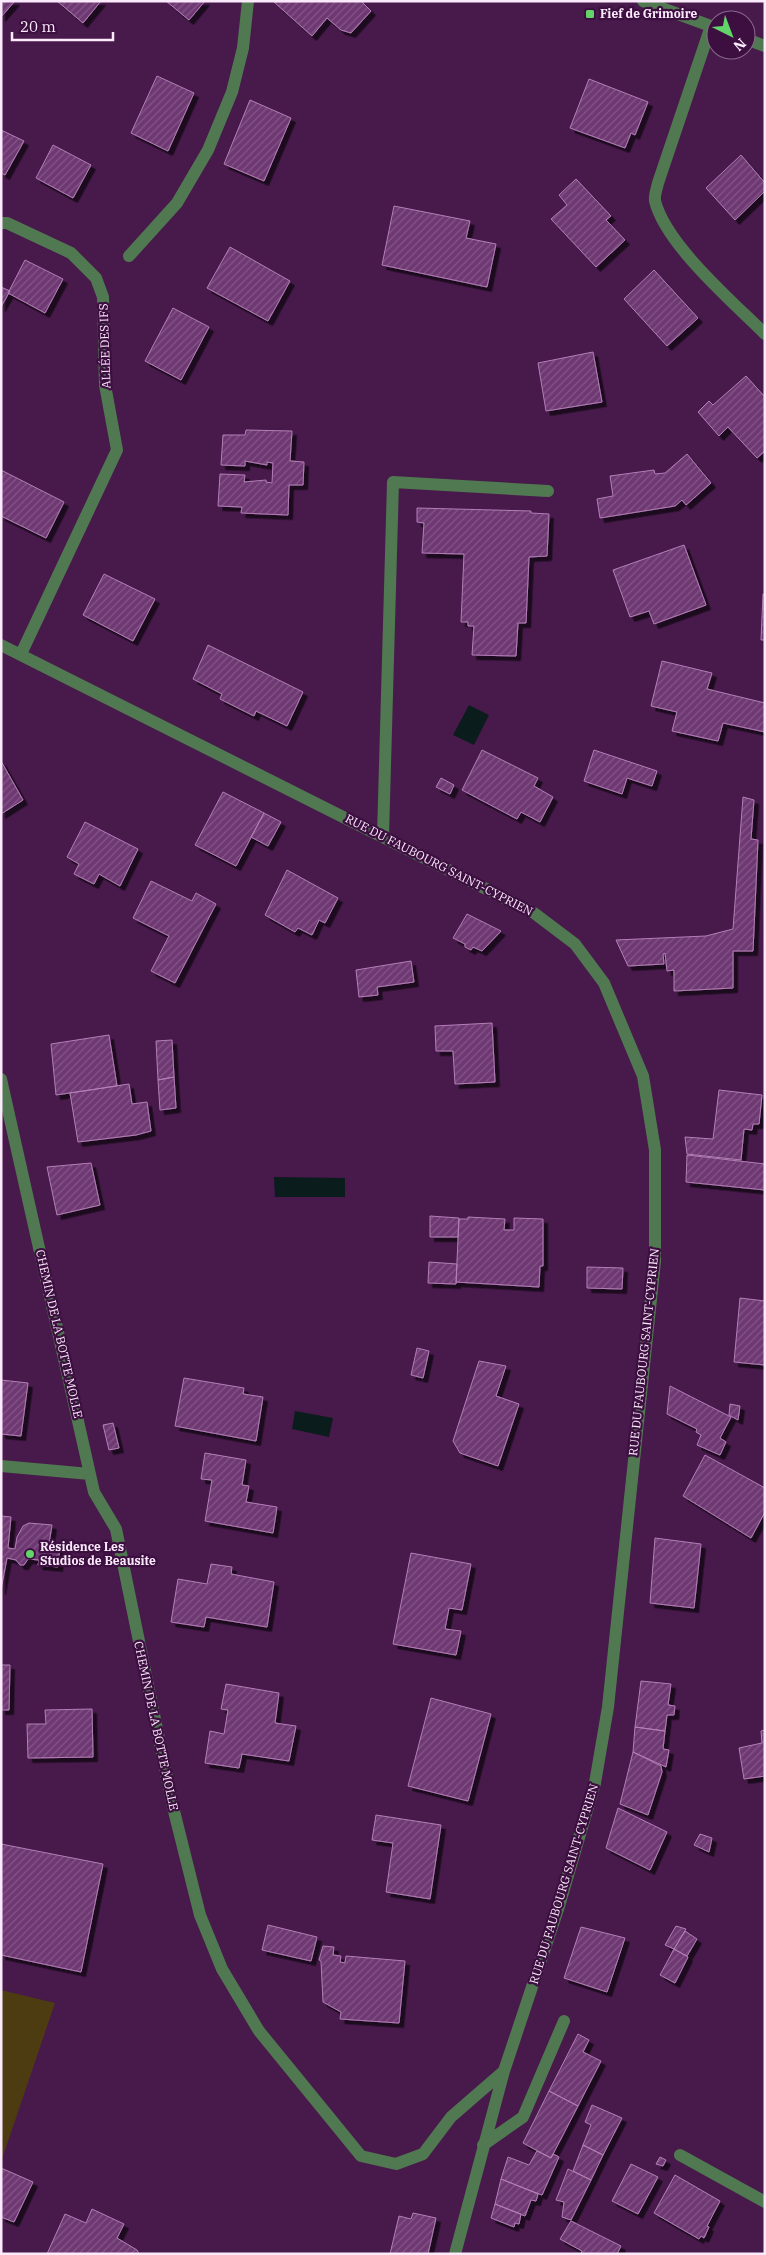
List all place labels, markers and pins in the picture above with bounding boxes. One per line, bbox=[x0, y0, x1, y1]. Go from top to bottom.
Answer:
place label: Fief de Grimoire bbox=[600, 6, 698, 21]
marker: Fief de Grimoire bbox=[584, 8, 596, 20]
place label: Résidence Les Studios de Beausite bbox=[40, 1539, 156, 1568]
marker: Résidence Les Studios de Beausite bbox=[24, 1548, 36, 1560]

